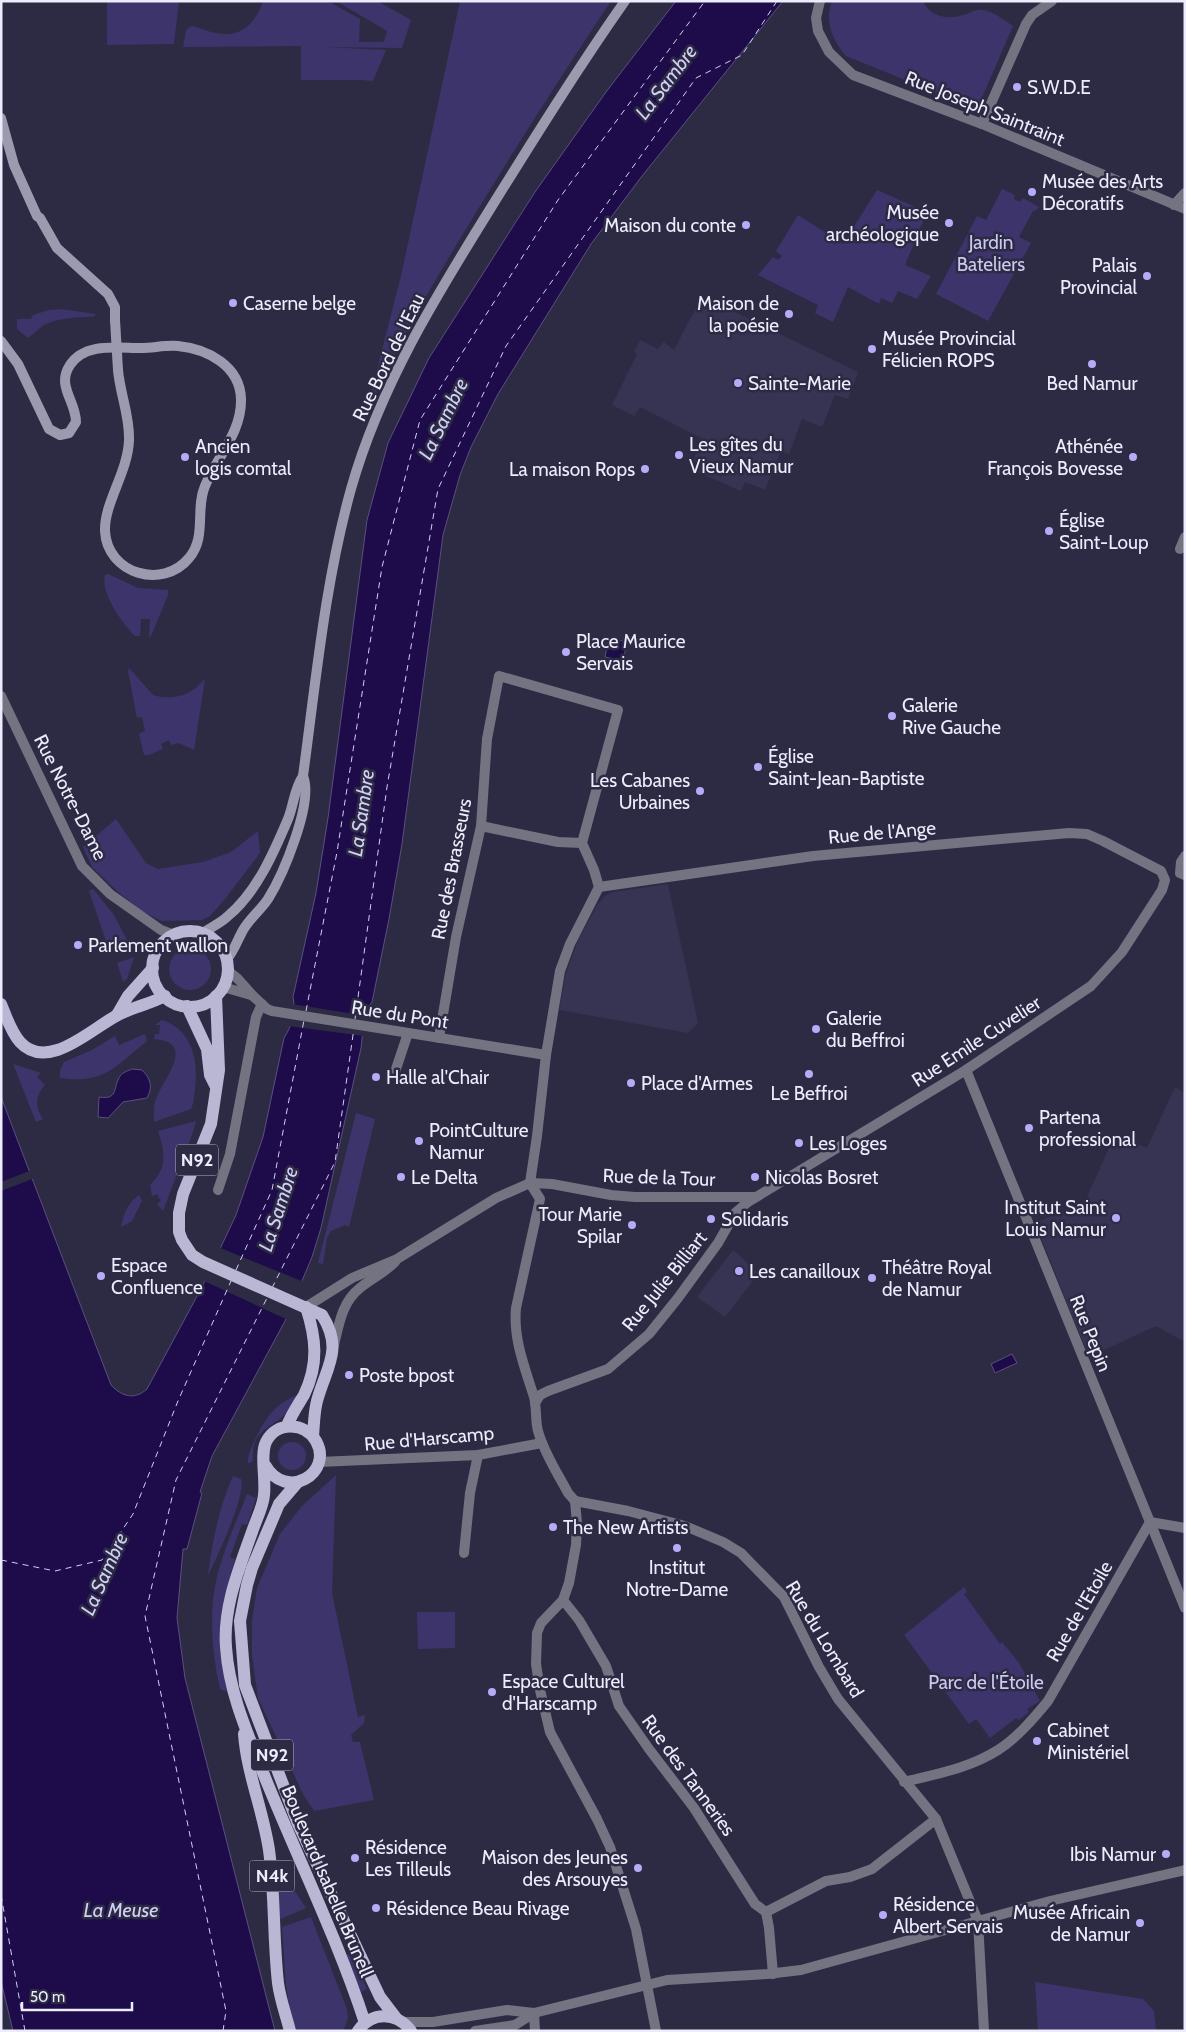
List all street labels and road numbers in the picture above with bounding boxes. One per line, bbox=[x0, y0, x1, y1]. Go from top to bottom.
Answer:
street label: Rue Joseph Saintraint bbox=[902, 66, 1068, 151]
street label: Rue Bord de l'Eau bbox=[348, 290, 429, 425]
street label: Rue Notre-Dame bbox=[29, 731, 112, 864]
street label: Rue des Brasseurs bbox=[427, 797, 476, 942]
street label: Rue de l'Ange bbox=[827, 816, 937, 849]
street label: Rue Emile Cuvelier bbox=[907, 991, 1045, 1092]
street label: Rue du Pont bbox=[350, 995, 451, 1034]
road number: N92 bbox=[176, 1144, 218, 1176]
street label: Rue de la Tour bbox=[602, 1164, 716, 1191]
street label: Rue Julie Billiart bbox=[617, 1226, 712, 1336]
street label: Rue Pepin bbox=[1065, 1291, 1116, 1375]
street label: Rue d'Harscamp bbox=[363, 1421, 495, 1456]
street label: Rue de l'Etoile bbox=[1041, 1557, 1118, 1666]
street label: Rue du Lombard bbox=[781, 1577, 869, 1702]
street label: Rue des Tanneries bbox=[637, 1710, 740, 1841]
road number: N92 bbox=[251, 1740, 293, 1770]
street label: Boulevard Isabelle Brunell bbox=[277, 1782, 379, 1981]
road number: N4k bbox=[250, 1860, 294, 1892]

